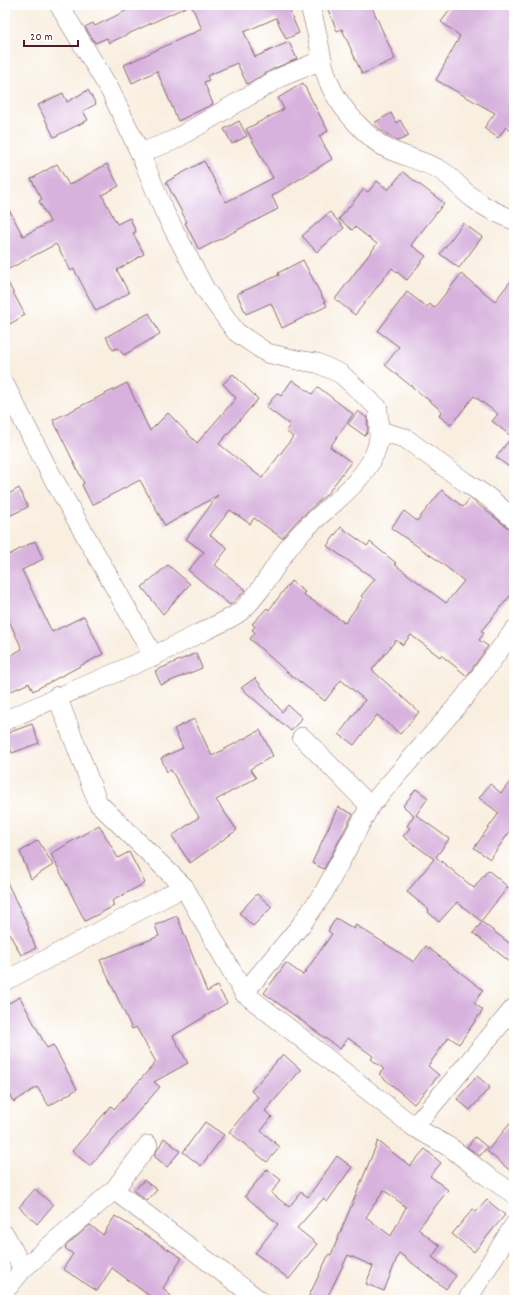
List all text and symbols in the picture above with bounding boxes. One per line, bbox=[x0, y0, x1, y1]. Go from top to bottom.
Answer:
scale bar bbox=[24, 22, 78, 48]
text: 20 m bbox=[30, 29, 53, 46]

